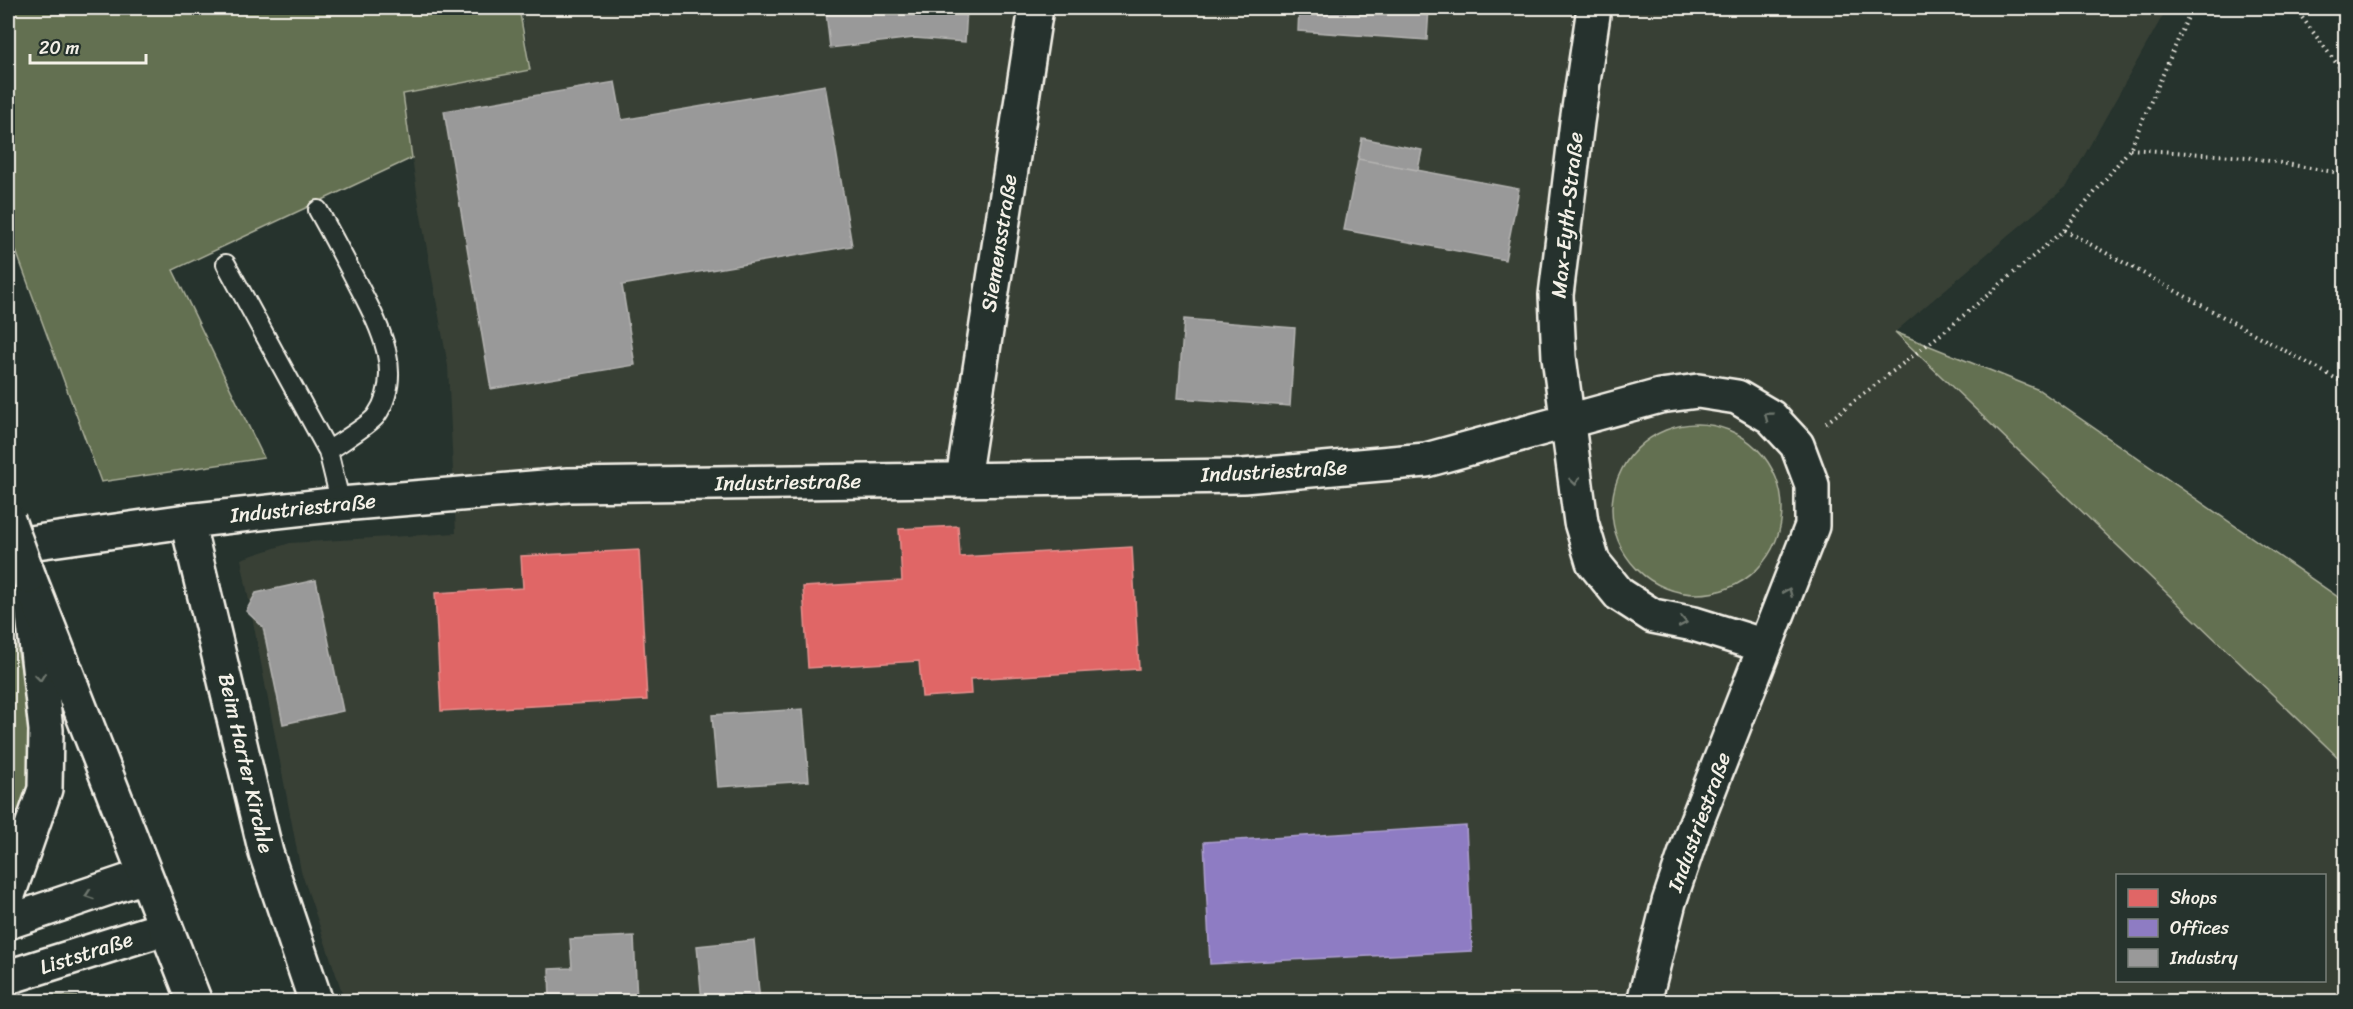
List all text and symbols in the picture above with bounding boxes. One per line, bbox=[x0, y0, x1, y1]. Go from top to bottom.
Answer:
scale bar bbox=[30, 27, 146, 65]
text: 20 m bbox=[39, 32, 79, 64]
street label: Max-Eyth-Straße bbox=[1539, 130, 1595, 300]
street label: Siemensstraße bbox=[969, 171, 1029, 315]
one-way arrow bbox=[1763, 413, 1774, 424]
street label: Industriestraße bbox=[1199, 448, 1348, 494]
street label: Industriestraße bbox=[713, 462, 862, 502]
one-way arrow bbox=[1568, 477, 1580, 486]
street label: Industriestraße bbox=[227, 481, 378, 535]
one-way arrow bbox=[1781, 587, 1793, 598]
one-way arrow bbox=[1678, 615, 1688, 628]
street label: Beim Harter Kirchle bbox=[207, 669, 285, 857]
one-way arrow bbox=[33, 672, 46, 682]
street label: Industriestraße bbox=[1656, 746, 1742, 898]
legend bbox=[2116, 874, 2326, 982]
text: Shops bbox=[2170, 882, 2217, 914]
one-way arrow bbox=[84, 887, 95, 900]
text: Offices bbox=[2170, 912, 2230, 944]
street label: Liststraße bbox=[35, 920, 137, 986]
text: Industry bbox=[2169, 942, 2239, 974]

